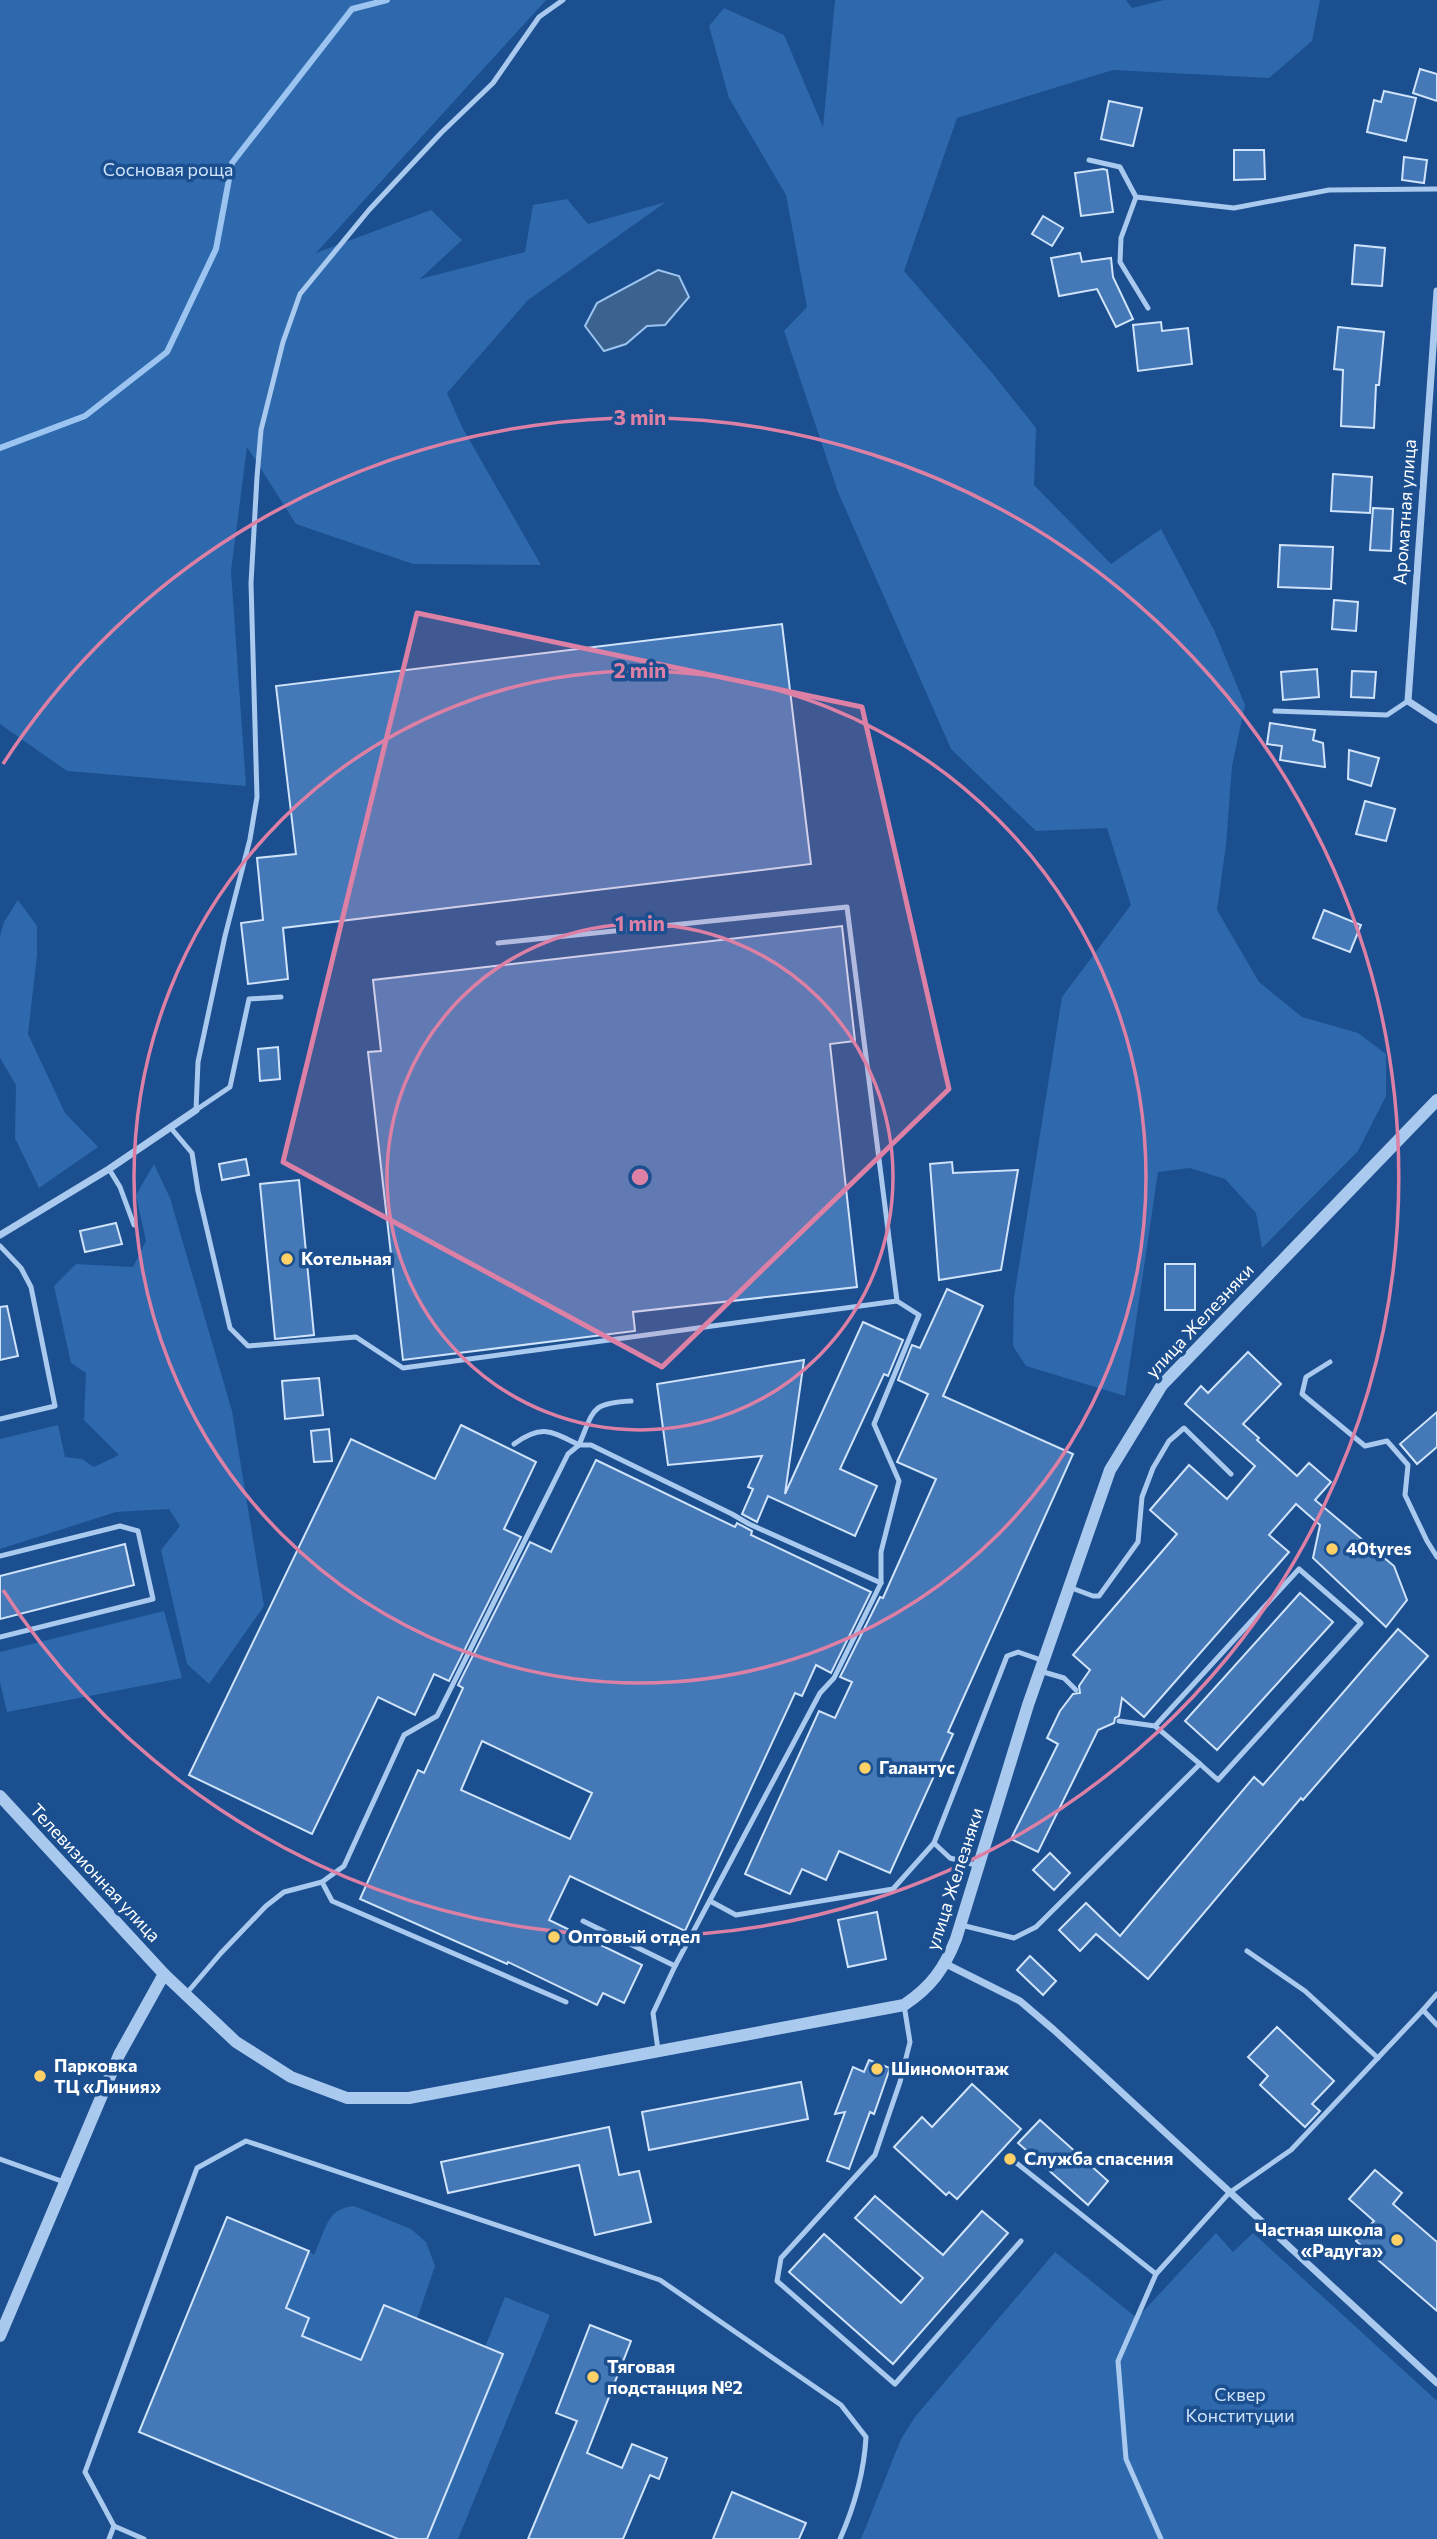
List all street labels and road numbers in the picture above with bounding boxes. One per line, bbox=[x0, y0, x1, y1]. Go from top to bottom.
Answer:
street label: Ароматная улица bbox=[1388, 438, 1420, 586]
street label: улица Железняки bbox=[1141, 1259, 1258, 1382]
street label: Телевизионная улица bbox=[26, 1799, 166, 1946]
street label: улица Железняки bbox=[921, 1805, 987, 1953]

